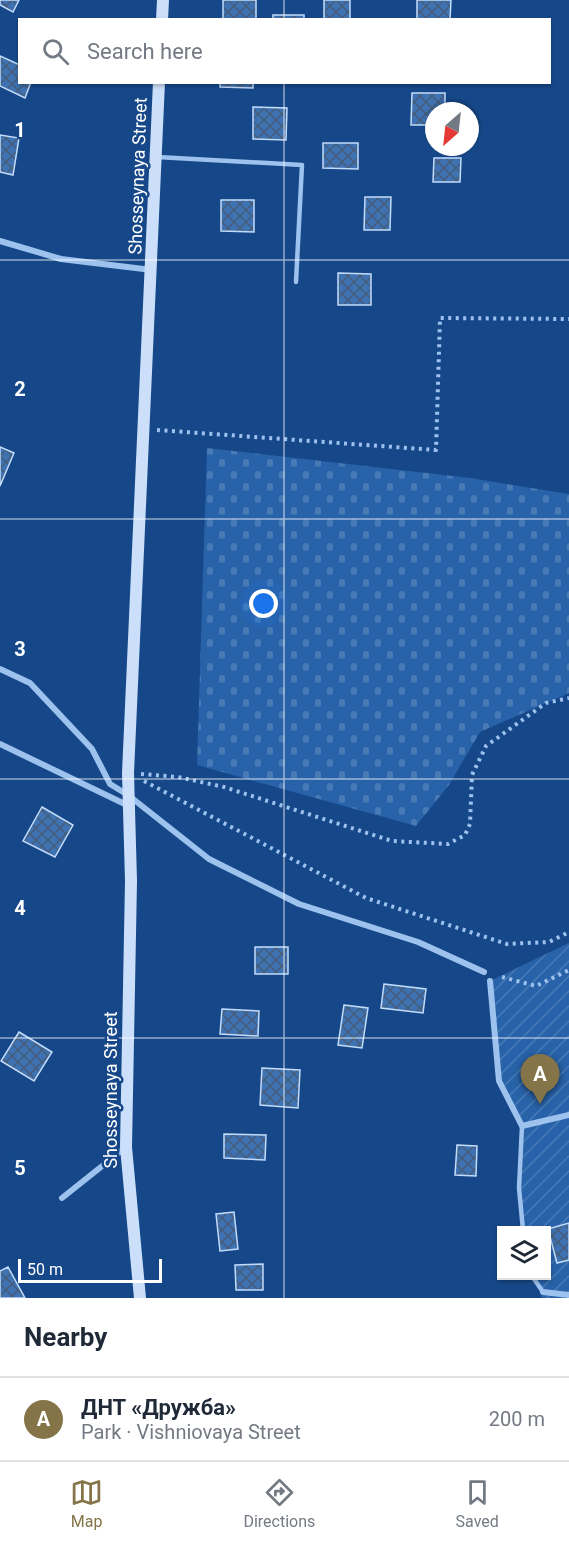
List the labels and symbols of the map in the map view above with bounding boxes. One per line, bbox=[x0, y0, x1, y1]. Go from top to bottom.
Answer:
street label: Shosseynaya Street bbox=[124, 97, 151, 255]
north arrow bbox=[425, 102, 479, 156]
text: 1 bbox=[14, 118, 26, 142]
text: 2 bbox=[14, 377, 26, 401]
your location bbox=[249, 589, 278, 618]
text: 3 bbox=[14, 637, 26, 661]
text: 4 bbox=[14, 896, 26, 920]
street label: Shosseynaya Street bbox=[100, 1011, 121, 1169]
pin: A bbox=[520, 1054, 560, 1104]
text: 5 bbox=[14, 1156, 26, 1180]
scale bar bbox=[18, 1256, 162, 1284]

